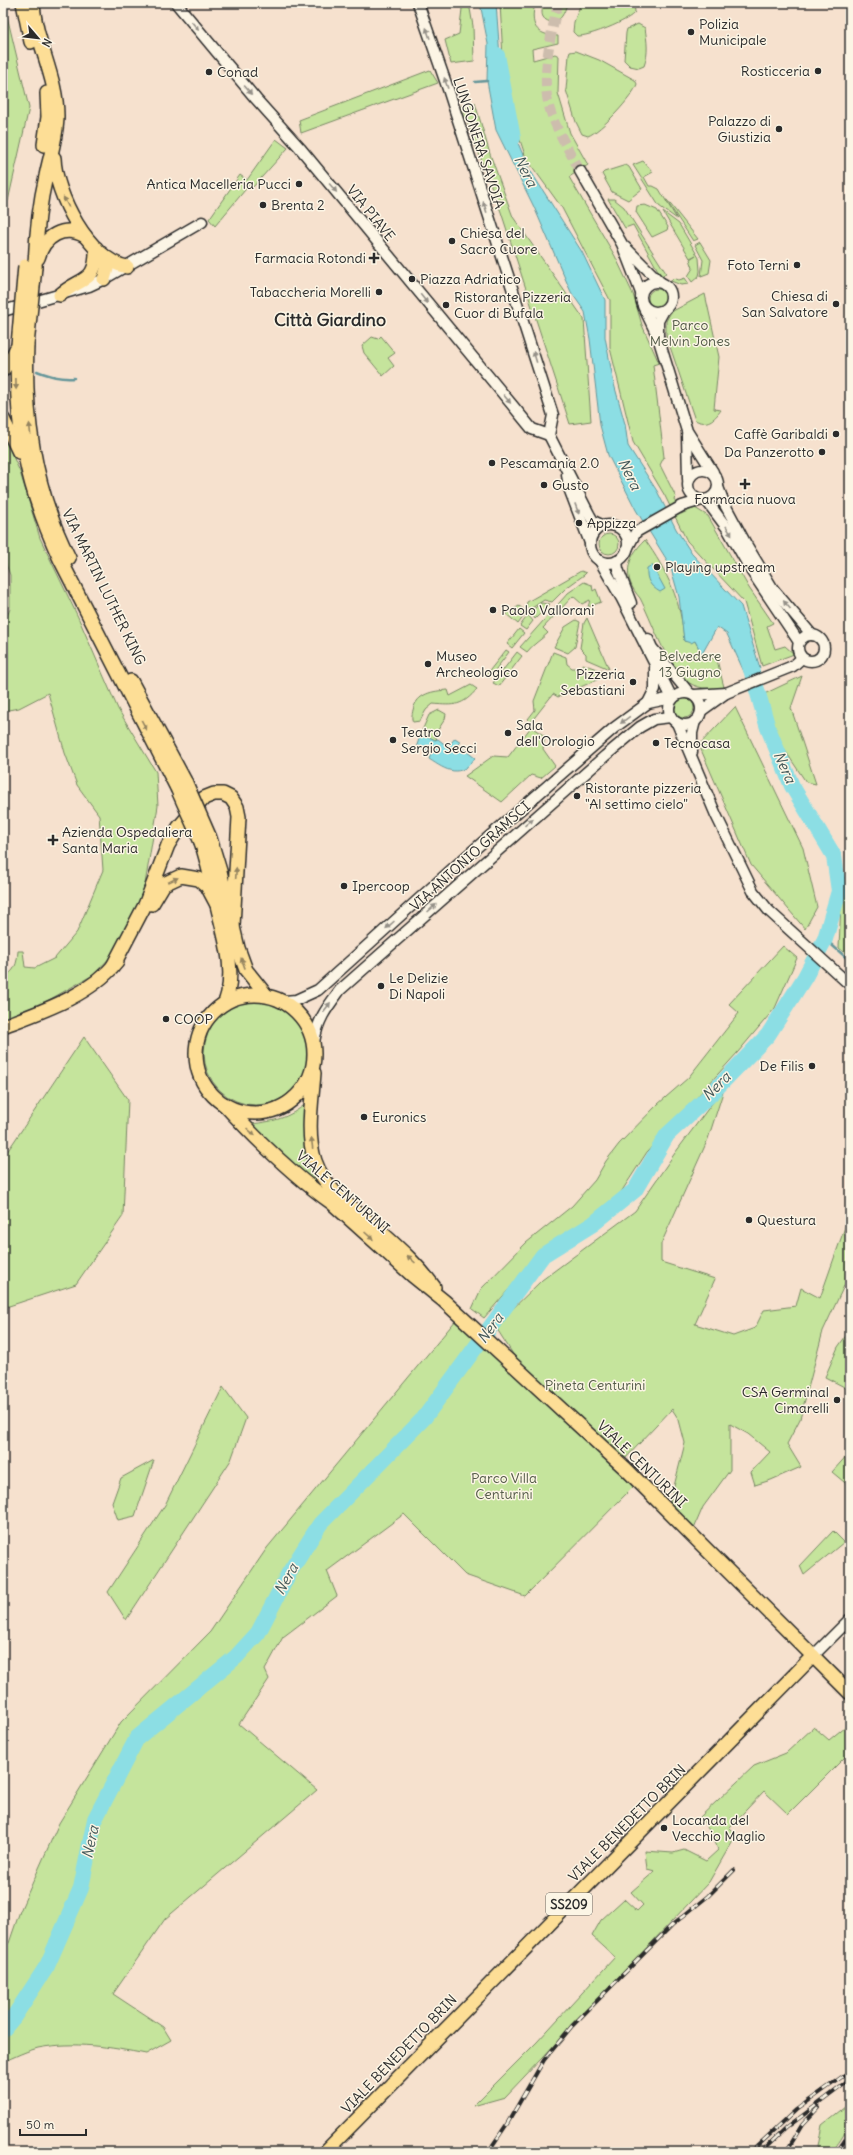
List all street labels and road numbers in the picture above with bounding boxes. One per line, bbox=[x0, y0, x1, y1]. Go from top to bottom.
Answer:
street label: LUNGONERA SAVOIA bbox=[449, 75, 509, 211]
street label: VIA PIAVE bbox=[343, 181, 399, 245]
street label: VIA MARTIN LUTHER KING bbox=[58, 506, 150, 668]
street label: VIA ANTONIO GRAMSCI bbox=[406, 797, 534, 915]
street label: VIALE CENTURINI bbox=[293, 1147, 393, 1237]
street label: VIALE CENTURINI bbox=[593, 1417, 691, 1511]
street label: VIALE BENEDETTO BRIN bbox=[565, 1761, 689, 1885]
road number: SS209 bbox=[546, 1893, 592, 1915]
street label: VIALE BENEDETTO BRIN bbox=[337, 1991, 461, 2117]

